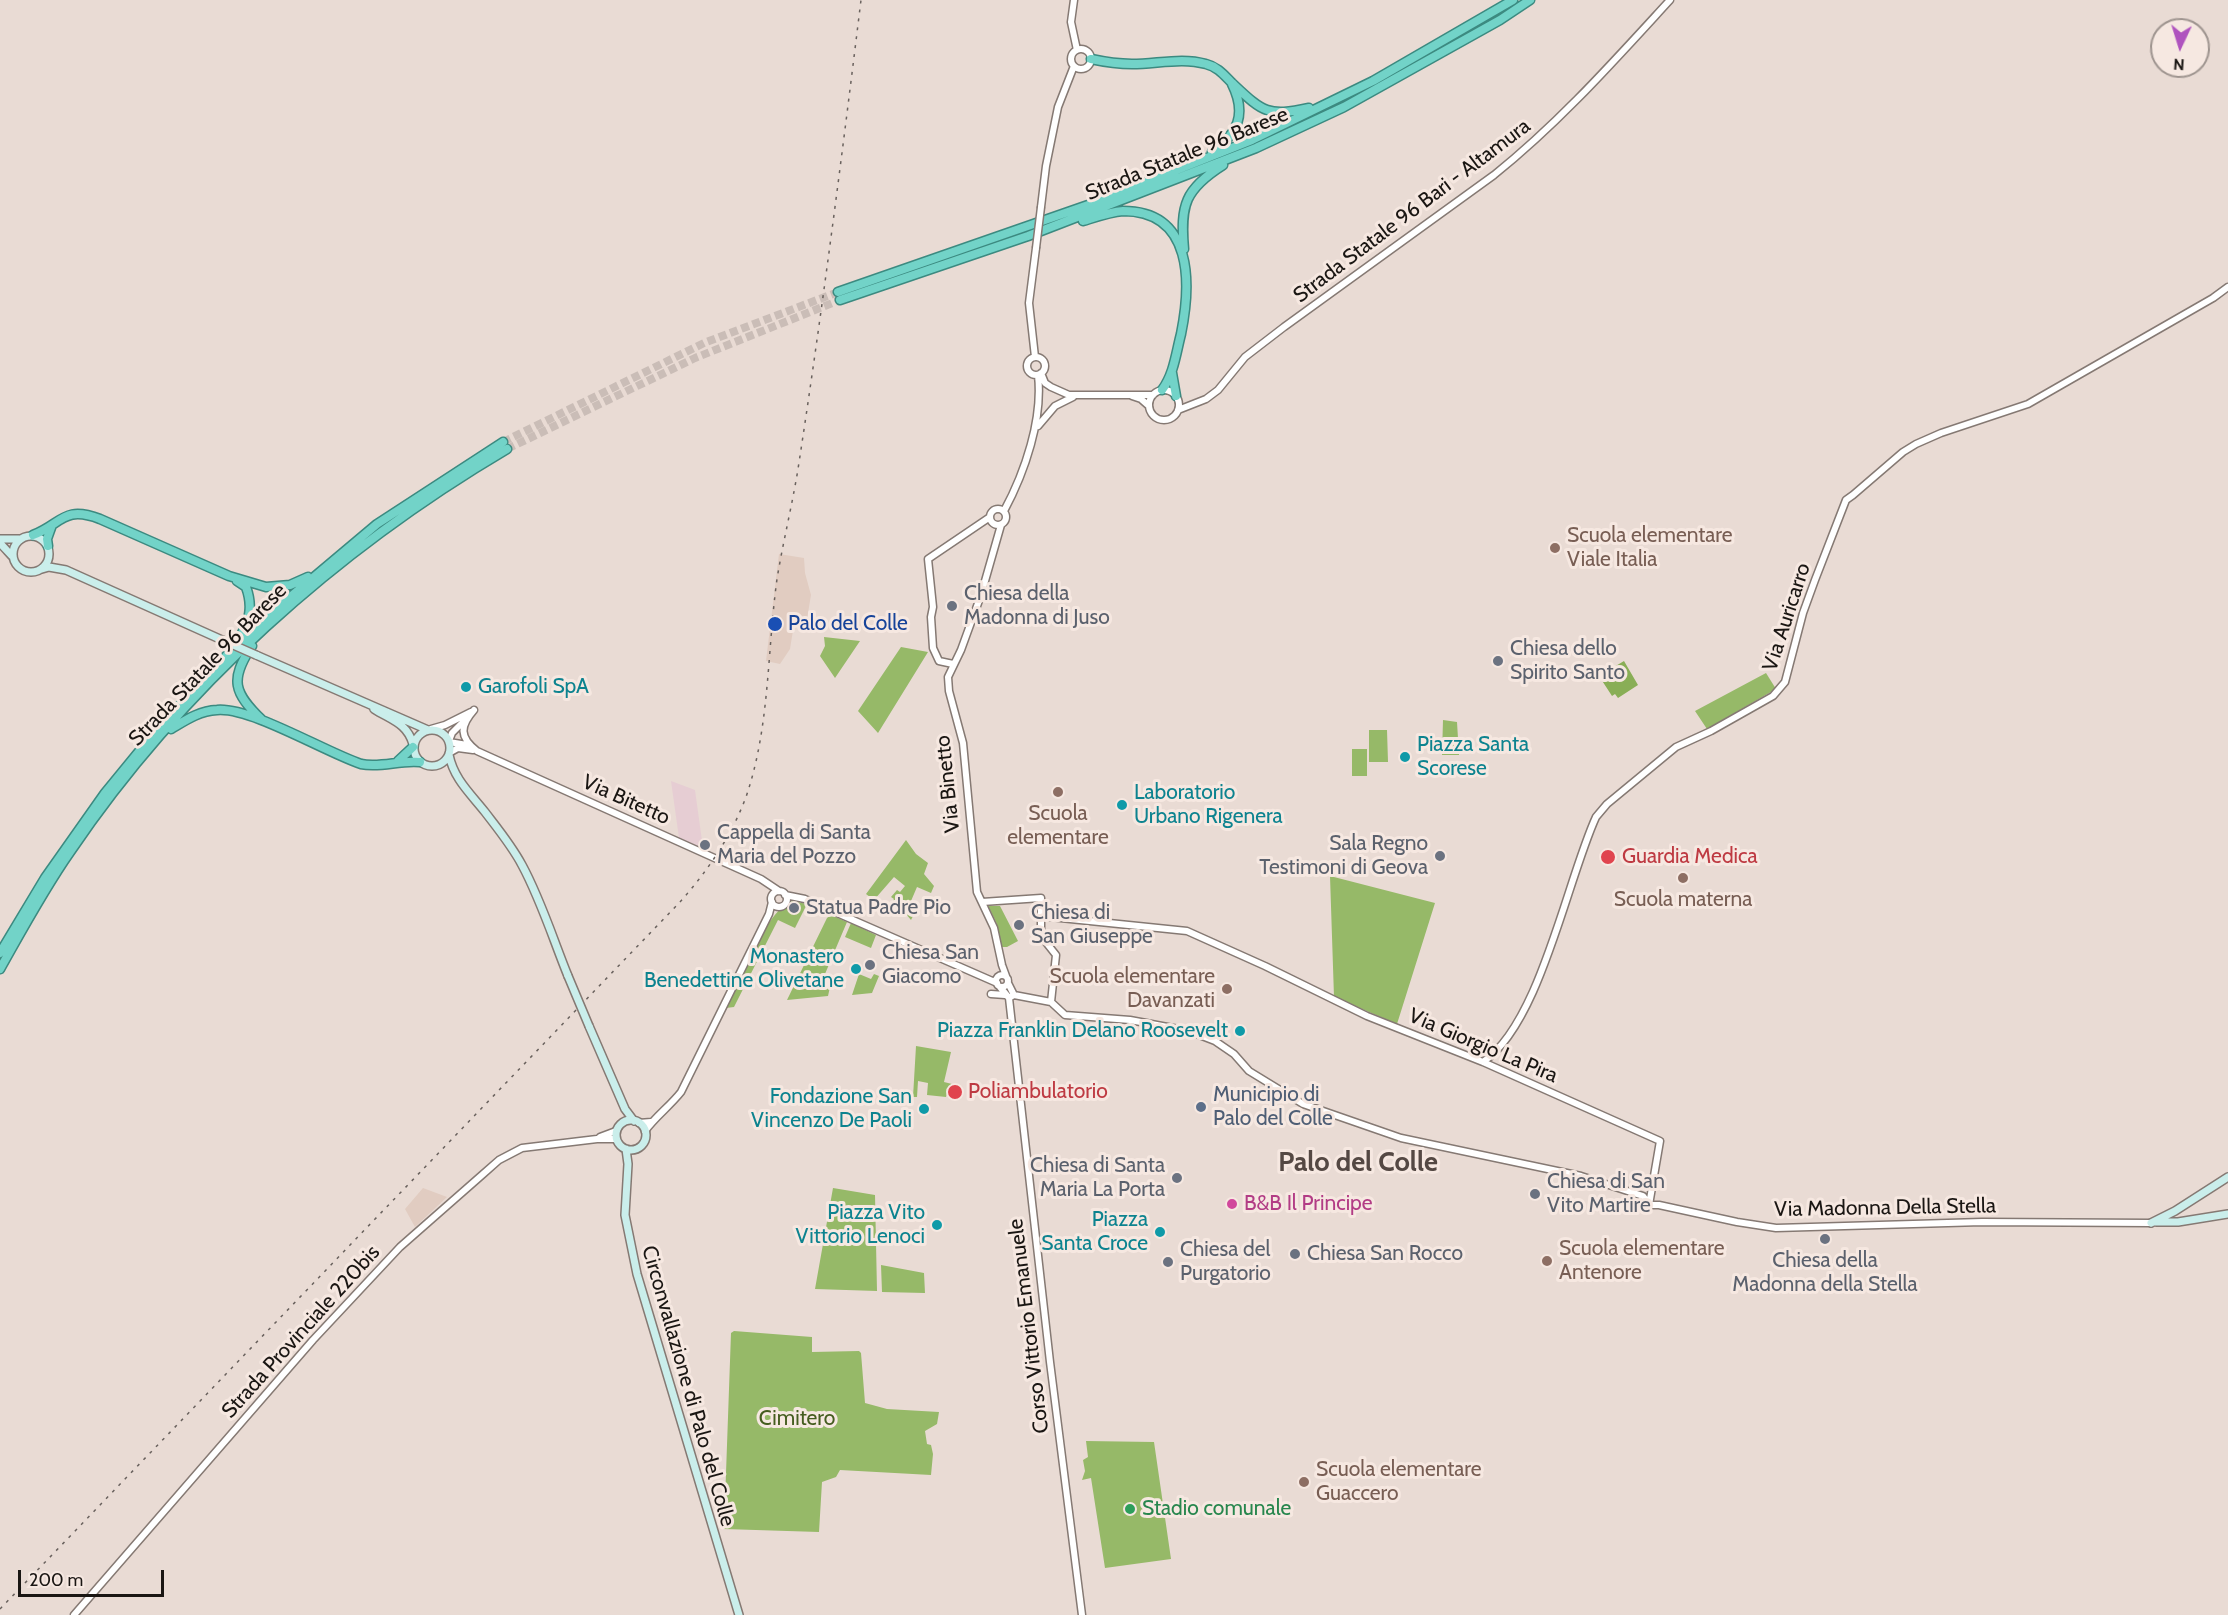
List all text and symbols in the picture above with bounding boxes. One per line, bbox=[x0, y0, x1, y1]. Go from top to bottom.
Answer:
north arrow bbox=[2150, 18, 2210, 78]
text: N bbox=[2173, 55, 2185, 74]
street label: Strada Statale 96 Barese bbox=[1082, 102, 1292, 206]
street label: Strada Statale 96 Bari - Altamura bbox=[1289, 114, 1535, 308]
place label: Scuola elementare Viale Italia bbox=[1567, 523, 1732, 573]
marker: Scuola elementare Viale Italia bbox=[1548, 541, 1562, 555]
street label: Via Auricarro bbox=[1758, 560, 1816, 674]
street label: Strada Statale 96 Barese bbox=[124, 578, 292, 752]
place label: Chiesa della Madonna di Juso bbox=[964, 581, 1110, 631]
marker: Chiesa della Madonna di Juso bbox=[945, 599, 959, 613]
place label: Palo del Colle bbox=[788, 611, 908, 637]
marker: Palo del Colle bbox=[766, 615, 784, 633]
place label: Chiesa dello Spirito Santo bbox=[1510, 636, 1625, 686]
marker: Chiesa dello Spirito Santo bbox=[1491, 654, 1505, 668]
place label: Garofoli SpA bbox=[478, 674, 589, 700]
marker: Garofoli SpA bbox=[459, 680, 473, 694]
place label: Piazza Santa Scorese bbox=[1417, 732, 1529, 782]
street label: Via Binetto bbox=[930, 734, 966, 834]
marker: Piazza Santa Scorese bbox=[1398, 750, 1412, 764]
street label: Via Bitetto bbox=[578, 770, 674, 830]
place label: Laboratorio Urbano Rigenera bbox=[1134, 780, 1282, 830]
marker: Scuola elementare bbox=[1051, 785, 1065, 799]
marker: Laboratorio Urbano Rigenera bbox=[1115, 798, 1129, 812]
place label: Scuola elementare bbox=[1007, 801, 1109, 851]
place label: Cappella di Santa Maria del Pozzo bbox=[717, 820, 871, 870]
place label: Sala Regno Testimoni di Geova bbox=[1259, 831, 1428, 881]
marker: Cappella di Santa Maria del Pozzo bbox=[698, 838, 712, 852]
place label: Guardia Medica bbox=[1622, 844, 1758, 870]
marker: Guardia Medica bbox=[1599, 848, 1617, 866]
marker: Sala Regno Testimoni di Geova bbox=[1433, 849, 1447, 863]
marker: Scuola materna bbox=[1676, 871, 1690, 885]
place label: Scuola materna bbox=[1614, 887, 1752, 913]
place label: Statua Padre Pio bbox=[806, 895, 951, 921]
place label: Chiesa di San Giuseppe bbox=[1031, 900, 1153, 950]
marker: Statua Padre Pio bbox=[787, 901, 801, 915]
marker: Chiesa di San Giuseppe bbox=[1012, 918, 1026, 932]
place label: Chiesa San Giacomo bbox=[882, 940, 979, 990]
place label: Monastero Benedettine Olivetane bbox=[644, 944, 844, 994]
marker: Chiesa San Giacomo bbox=[863, 958, 877, 972]
marker: Monastero Benedettine Olivetane bbox=[849, 962, 863, 976]
place label: Scuola elementare Davanzati bbox=[1050, 964, 1215, 1014]
marker: Scuola elementare Davanzati bbox=[1220, 982, 1234, 996]
street label: Via Giorgio La Pira bbox=[1405, 1003, 1561, 1089]
place label: Piazza Franklin Delano Roosevelt bbox=[937, 1018, 1228, 1044]
marker: Piazza Franklin Delano Roosevelt bbox=[1233, 1024, 1247, 1038]
place label: Poliambulatorio bbox=[968, 1079, 1108, 1105]
place label: Municipio di Palo del Colle bbox=[1213, 1082, 1333, 1132]
marker: Poliambulatorio bbox=[946, 1083, 964, 1101]
place label: Fondazione San Vincenzo De Paoli bbox=[751, 1084, 912, 1134]
marker: Municipio di Palo del Colle bbox=[1194, 1100, 1208, 1114]
marker: Fondazione San Vincenzo De Paoli bbox=[917, 1102, 931, 1116]
district label: Palo del Colle bbox=[1278, 1147, 1438, 1179]
place label: Chiesa di Santa Maria La Porta bbox=[1030, 1153, 1165, 1203]
place label: Chiesa di San Vito Martire bbox=[1547, 1169, 1665, 1219]
marker: Chiesa di Santa Maria La Porta bbox=[1170, 1171, 1184, 1185]
marker: Chiesa di San Vito Martire bbox=[1528, 1187, 1542, 1201]
place label: B&B Il Principe bbox=[1244, 1191, 1373, 1217]
street label: Via Madonna Della Stella bbox=[1774, 1193, 1996, 1223]
marker: B&B Il Principe bbox=[1225, 1197, 1239, 1211]
place label: Piazza Vito Vittorio Lenoci bbox=[795, 1200, 925, 1250]
place label: Piazza Santa Croce bbox=[1041, 1207, 1148, 1257]
street label: Corso Vittorio Emanuele bbox=[1003, 1217, 1055, 1435]
marker: Piazza Vito Vittorio Lenoci bbox=[930, 1218, 944, 1232]
marker: Piazza Santa Croce bbox=[1153, 1225, 1167, 1239]
marker: Chiesa della Madonna della Stella bbox=[1818, 1232, 1832, 1246]
place label: Scuola elementare Antenore bbox=[1559, 1236, 1724, 1286]
place label: Chiesa del Purgatorio bbox=[1180, 1237, 1271, 1287]
street label: Strada Provinciale 220bis bbox=[217, 1240, 385, 1424]
place label: Chiesa San Rocco bbox=[1307, 1241, 1463, 1267]
street label: Circonvallazione di Palo del Colle bbox=[636, 1243, 740, 1529]
marker: Chiesa San Rocco bbox=[1288, 1247, 1302, 1261]
place label: Chiesa della Madonna della Stella bbox=[1732, 1248, 1918, 1298]
marker: Scuola elementare Antenore bbox=[1540, 1254, 1554, 1268]
marker: Chiesa del Purgatorio bbox=[1161, 1255, 1175, 1269]
park label: Cimitero bbox=[759, 1406, 835, 1432]
place label: Scuola elementare Guaccero bbox=[1316, 1457, 1481, 1507]
marker: Scuola elementare Guaccero bbox=[1297, 1475, 1311, 1489]
place label: Stadio comunale bbox=[1142, 1496, 1291, 1522]
marker: Stadio comunale bbox=[1123, 1502, 1137, 1516]
scale bar bbox=[21, 1558, 166, 1596]
text: 200 m bbox=[29, 1569, 83, 1591]

